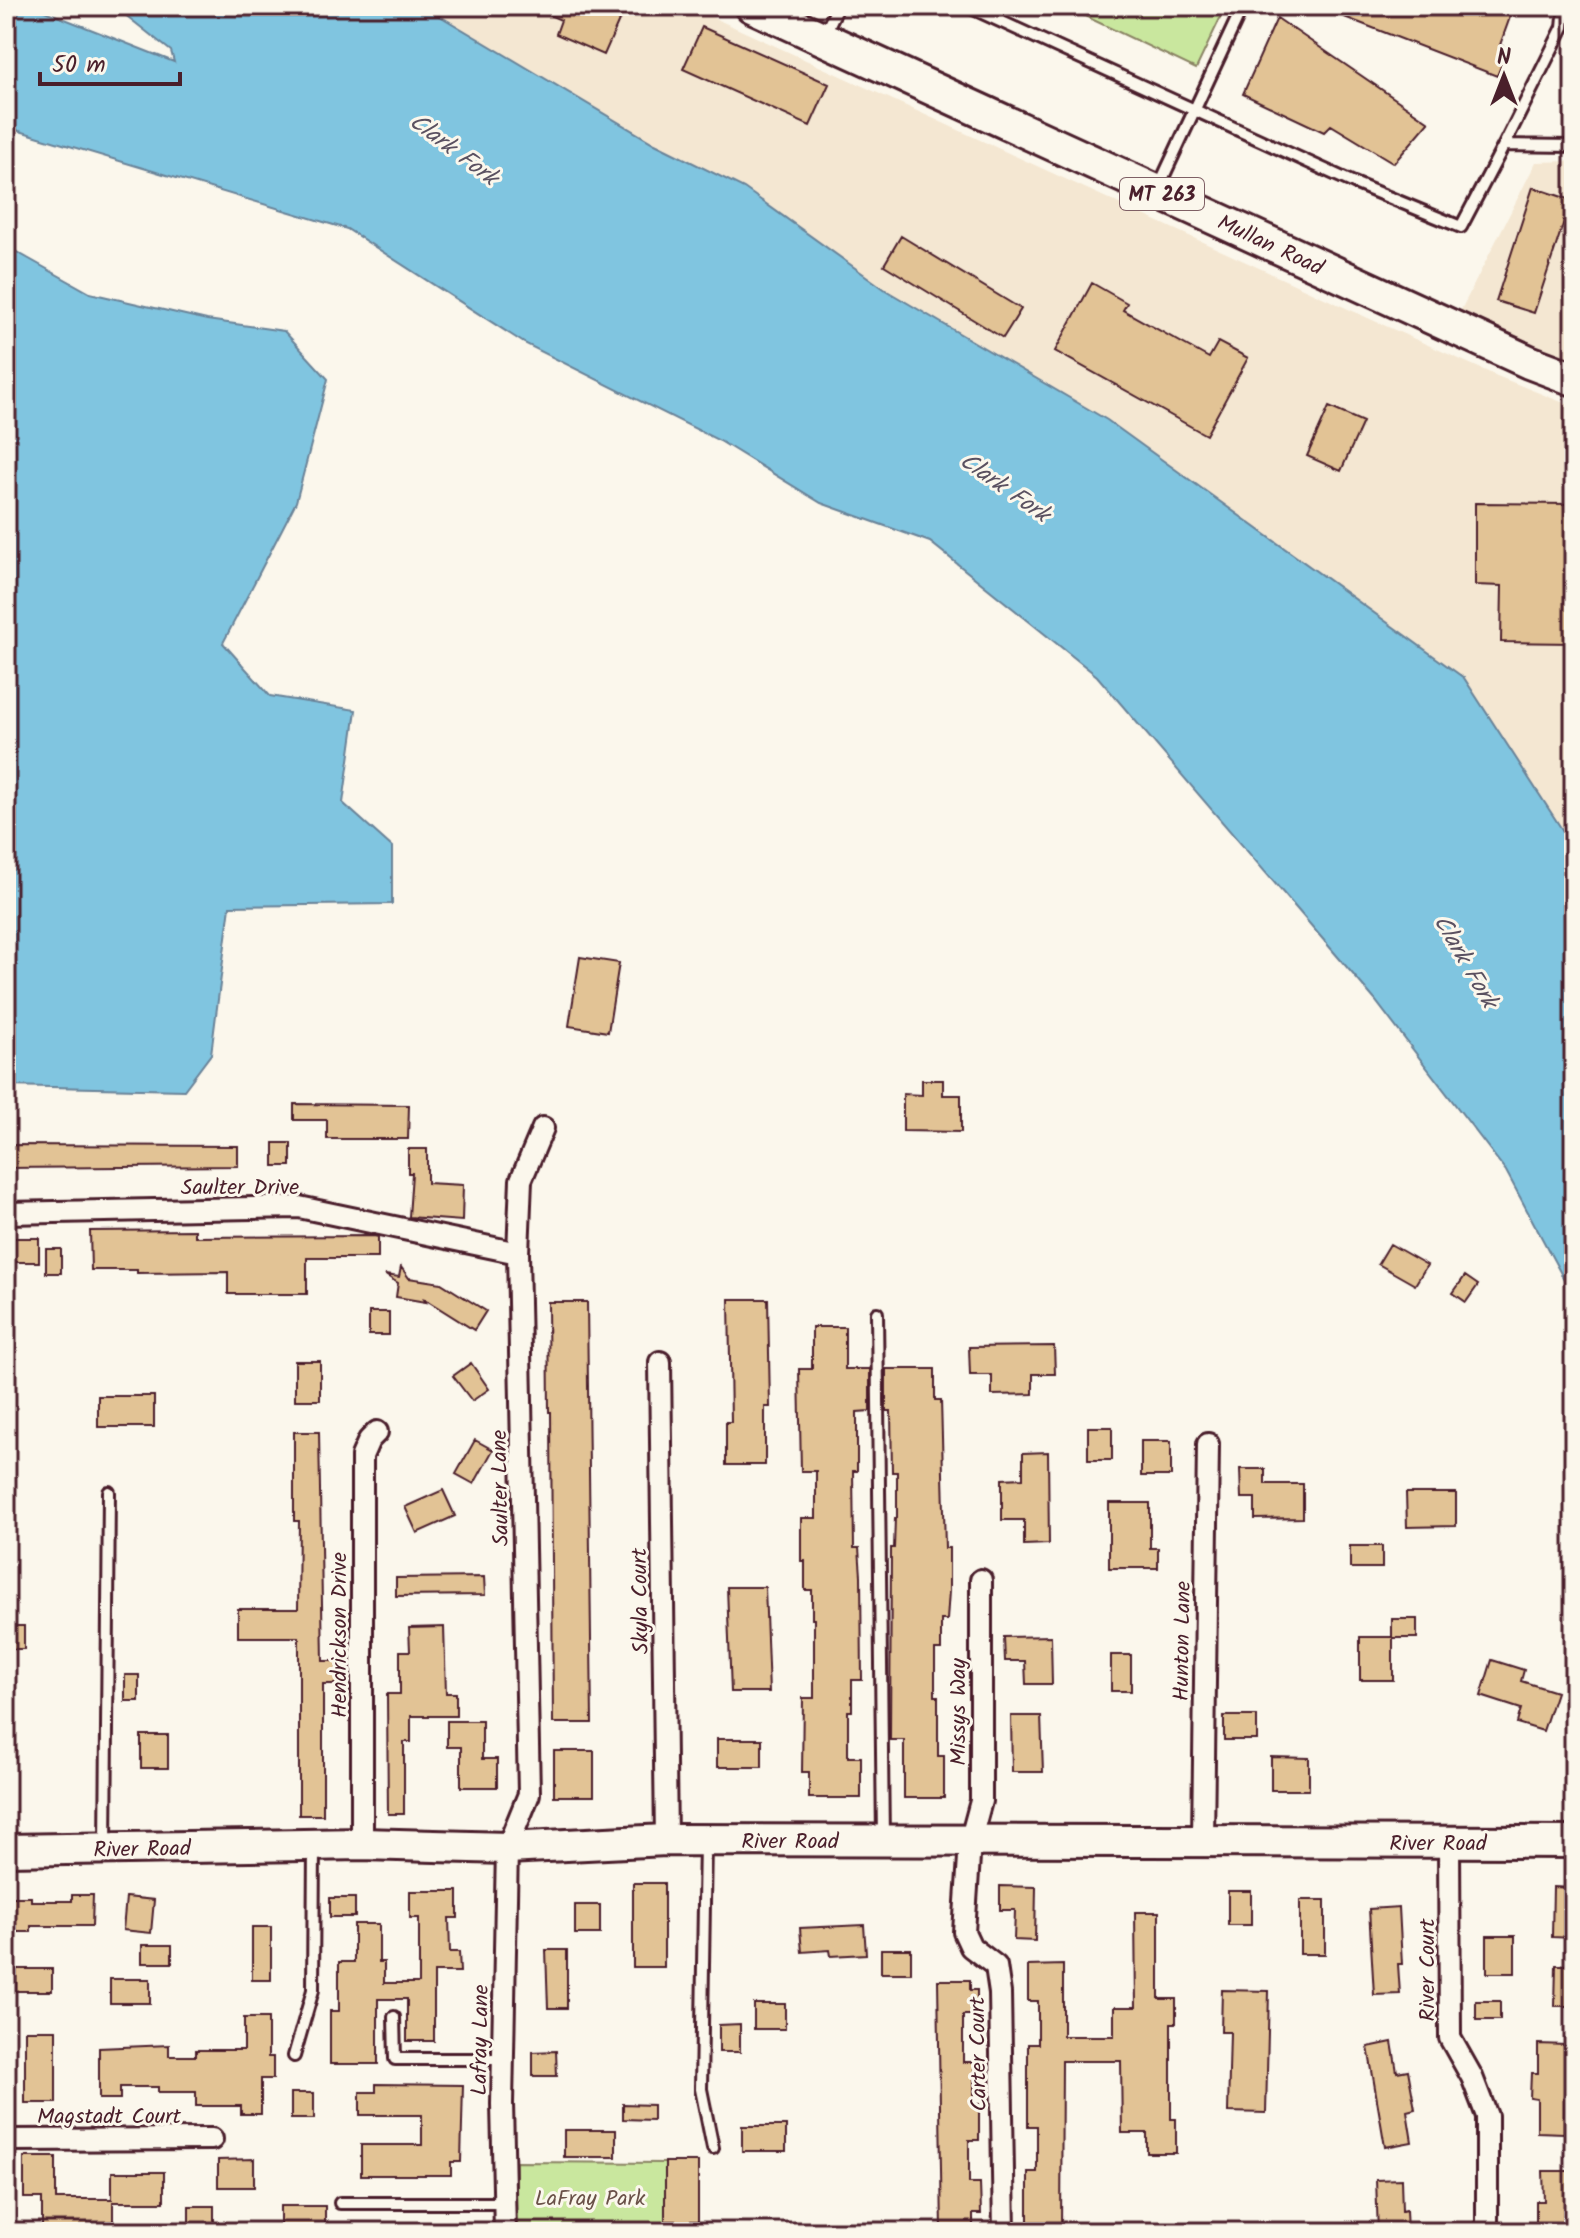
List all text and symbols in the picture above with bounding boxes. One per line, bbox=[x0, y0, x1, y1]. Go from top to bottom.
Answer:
scale bar bbox=[40, 36, 180, 86]
north arrow bbox=[1464, 36, 1544, 116]
text: N bbox=[1497, 41, 1511, 76]
text: 50 m bbox=[52, 46, 106, 85]
water label: Clark Fork bbox=[400, 104, 509, 199]
road number: MT 263 bbox=[1120, 178, 1204, 210]
street label: Mullan Road bbox=[1211, 206, 1330, 287]
water label: Clark Fork bbox=[951, 443, 1061, 536]
water label: Clark Fork bbox=[1422, 907, 1509, 1019]
street label: Saulter Drive bbox=[181, 1171, 299, 1206]
street label: Saulter Lane bbox=[483, 1429, 520, 1546]
street label: Skyla Court bbox=[623, 1547, 660, 1654]
street label: Hendrickson Drive bbox=[323, 1552, 358, 1718]
street label: Hunton Lane bbox=[1165, 1581, 1202, 1701]
street label: Missys Way bbox=[942, 1657, 977, 1766]
street label: River Road bbox=[741, 1825, 840, 1860]
street label: River Road bbox=[1389, 1827, 1488, 1862]
street label: River Road bbox=[93, 1832, 192, 1869]
street label: River Court bbox=[1411, 1918, 1446, 2021]
street label: Lafray Lane bbox=[463, 1984, 500, 2096]
street label: Carter Court bbox=[961, 1996, 998, 2112]
street label: Magstadt Court bbox=[37, 2100, 182, 2135]
park label: LaFray Park bbox=[535, 2182, 646, 2217]

